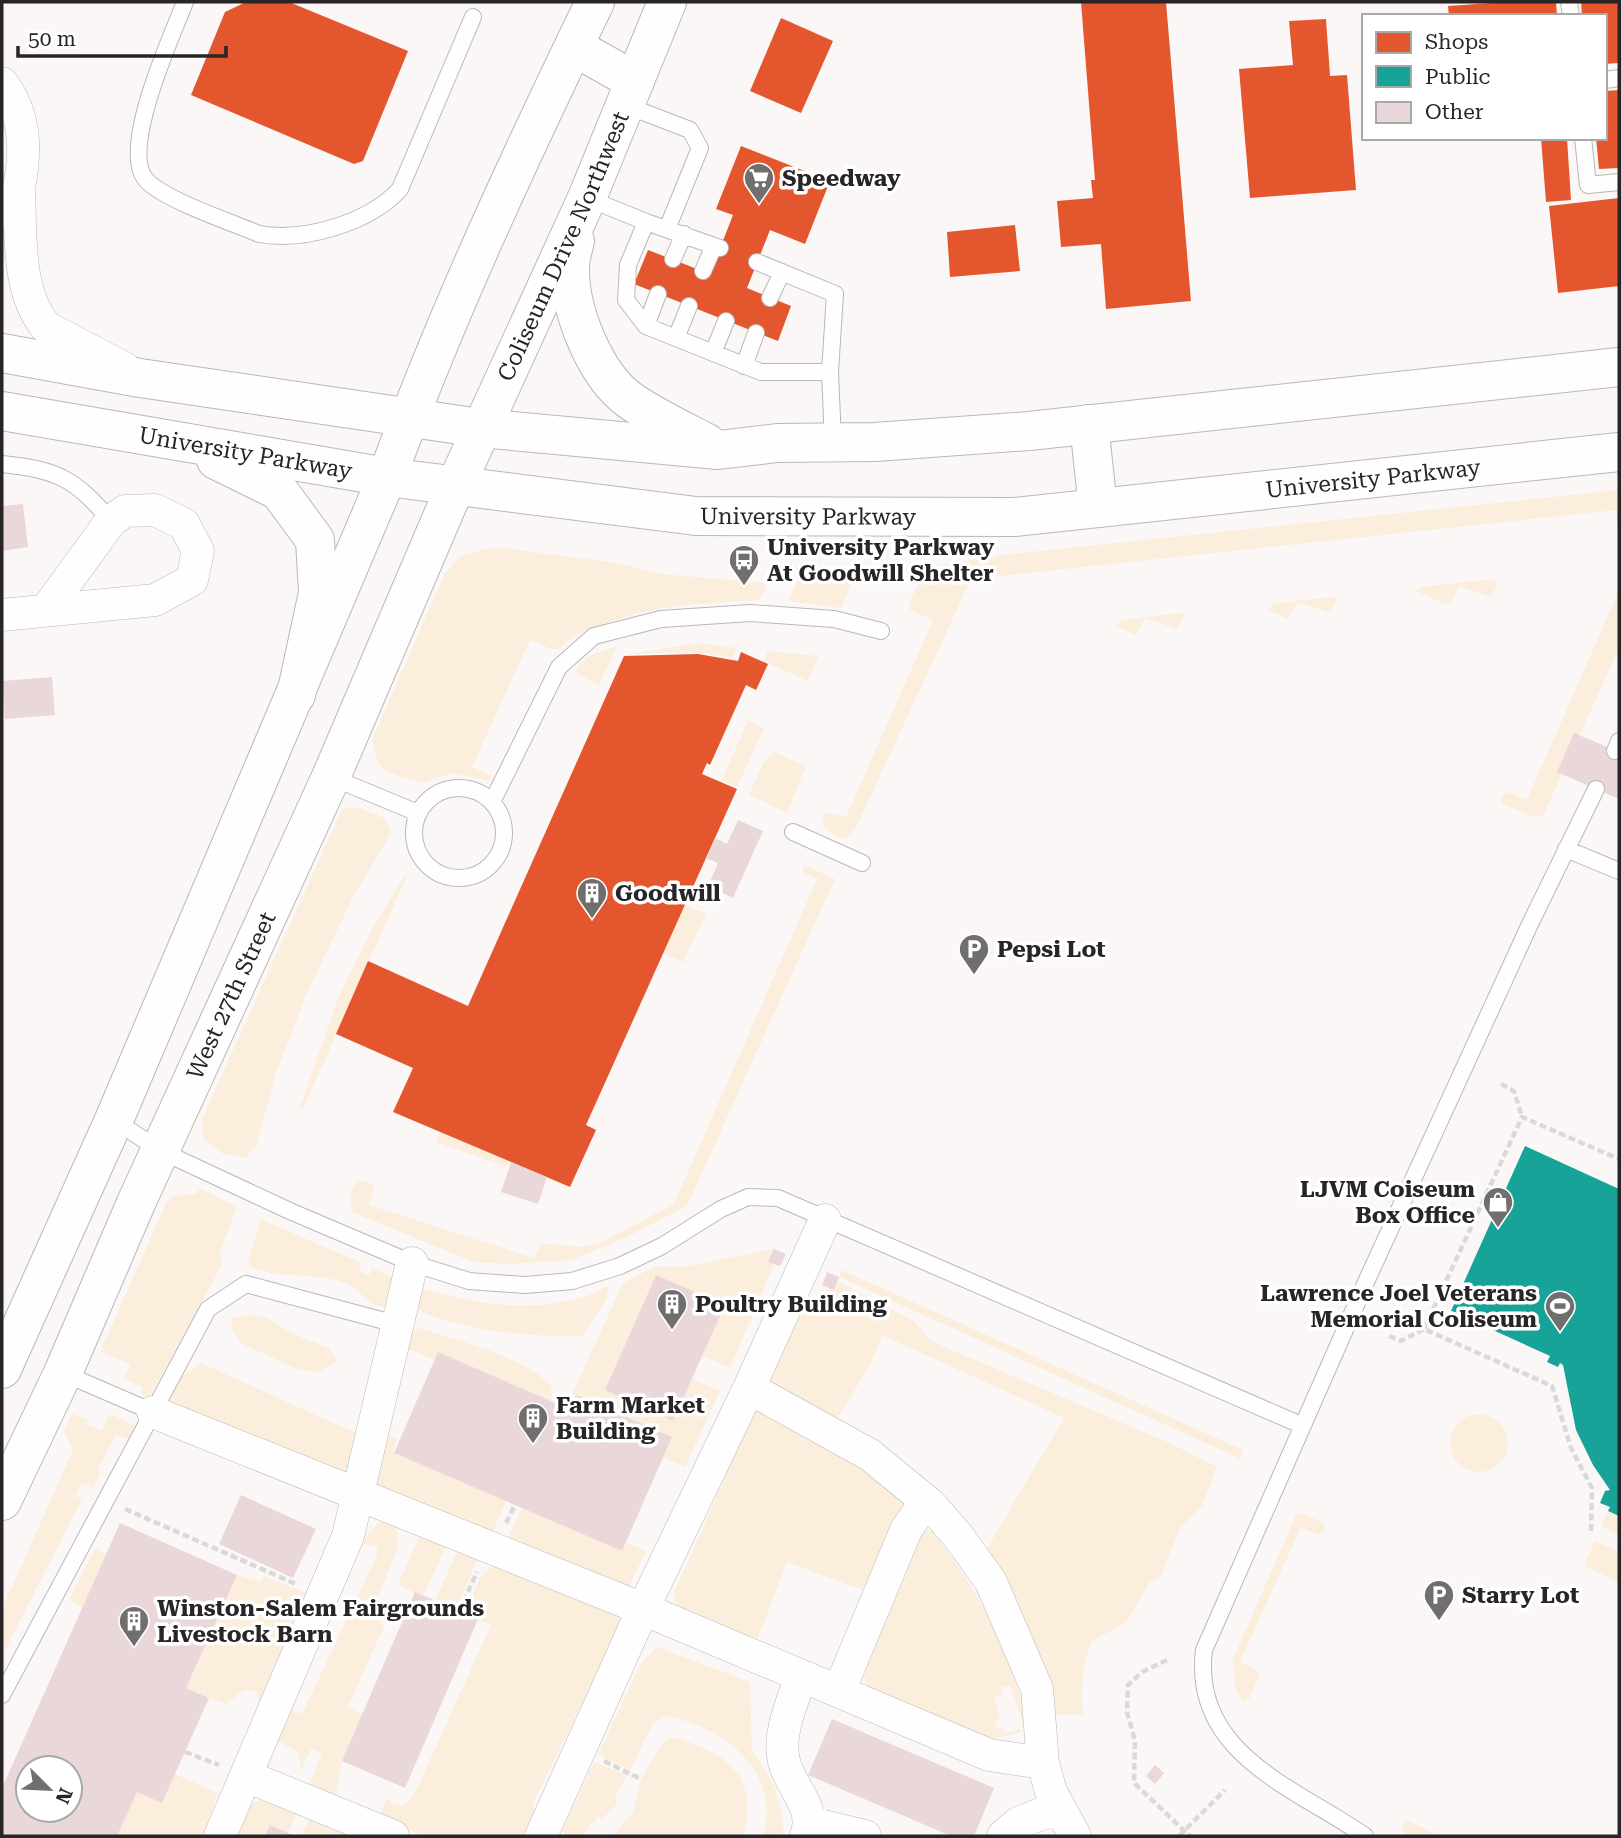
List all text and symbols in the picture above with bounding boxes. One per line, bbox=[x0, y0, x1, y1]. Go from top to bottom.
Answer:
scale bar bbox=[18, 14, 226, 58]
legend bbox=[1362, 14, 1607, 140]
text: 50 m bbox=[28, 27, 76, 51]
text: Shops bbox=[1425, 30, 1488, 54]
text: Public bbox=[1425, 65, 1491, 89]
text: Other bbox=[1425, 100, 1484, 124]
street label: Coliseum Drive Northwest bbox=[492, 107, 635, 385]
supermarket icon: Speedway bbox=[742, 161, 776, 205]
place label: Speedway bbox=[782, 165, 901, 192]
street label: University Parkway bbox=[137, 421, 355, 484]
street label: University Parkway bbox=[1264, 453, 1482, 503]
street label: University Parkway bbox=[700, 503, 917, 530]
place label: University Parkway At Goodwill Shelter bbox=[767, 534, 994, 587]
bus stop icon: University Parkway At Goodwill Shelter bbox=[727, 543, 761, 587]
building icon: Goodwill bbox=[575, 876, 609, 920]
place label: Goodwill bbox=[615, 880, 721, 907]
street label: West 27th Street bbox=[181, 907, 281, 1084]
parking icon: Pepsi Lot bbox=[957, 932, 991, 976]
place label: Pepsi Lot bbox=[997, 936, 1106, 963]
place label: LJVM Coiseum Box Office bbox=[1300, 1176, 1475, 1229]
shop icon: LJVM Coiseum Box Office bbox=[1481, 1185, 1515, 1229]
place label: Lawrence Joel Veterans Memorial Coliseum bbox=[1260, 1280, 1537, 1333]
building icon: Poultry Building bbox=[655, 1287, 689, 1331]
sports icon: Lawrence Joel Veterans Memorial Coliseum bbox=[1543, 1289, 1577, 1333]
place label: Poultry Building bbox=[695, 1291, 888, 1318]
place label: Farm Market Building bbox=[556, 1392, 705, 1445]
building icon: Farm Market Building bbox=[516, 1401, 550, 1445]
parking icon: Starry Lot bbox=[1422, 1578, 1456, 1622]
place label: Starry Lot bbox=[1462, 1582, 1579, 1609]
place label: Winston-Salem Fairgrounds Livestock Barn bbox=[157, 1595, 484, 1648]
building icon: Winston-Salem Fairgrounds Livestock Barn bbox=[117, 1604, 151, 1648]
north arrow bbox=[14, 1754, 84, 1824]
text: N bbox=[50, 1784, 78, 1807]

